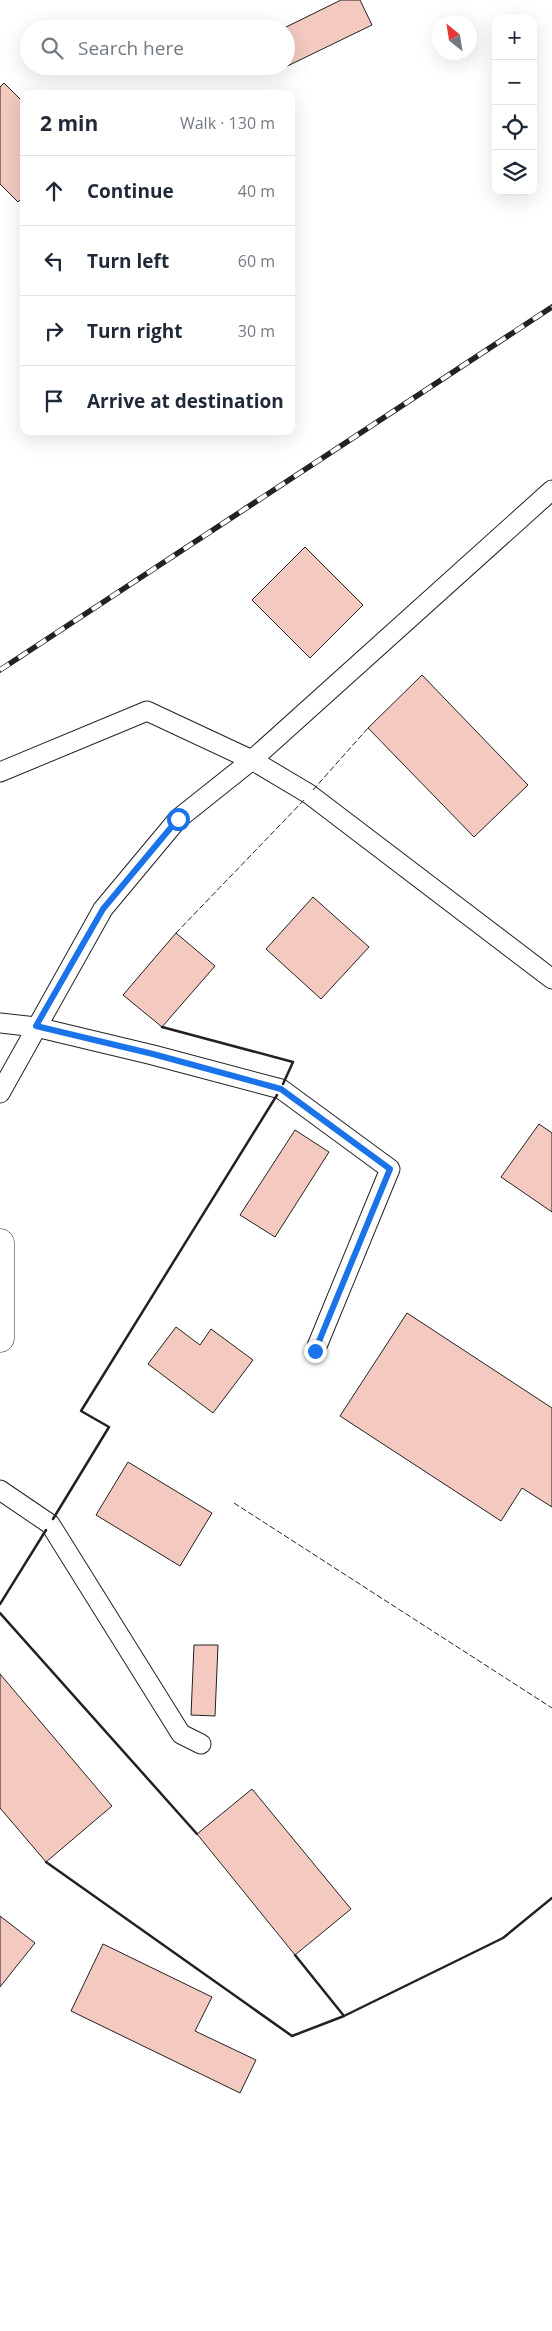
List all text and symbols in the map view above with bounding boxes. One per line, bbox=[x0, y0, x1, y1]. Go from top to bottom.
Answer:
north arrow bbox=[432, 15, 477, 60]
map controls bbox=[492, 15, 537, 195]
button: + bbox=[492, 15, 537, 60]
search box bbox=[20, 20, 295, 75]
icon: search bbox=[38, 34, 66, 62]
text: Search here bbox=[78, 35, 184, 61]
button: − bbox=[492, 60, 537, 105]
button: locate bbox=[492, 105, 537, 150]
text: 2 min bbox=[40, 109, 98, 137]
text: Walk · 130 m bbox=[180, 112, 275, 134]
button: layers bbox=[492, 150, 537, 195]
icon: ahead bbox=[40, 177, 68, 205]
text: Continue bbox=[87, 178, 174, 204]
text: 40 m bbox=[238, 180, 275, 202]
icon: left bbox=[40, 247, 68, 275]
text: Turn left bbox=[87, 248, 169, 274]
text: 60 m bbox=[238, 250, 275, 272]
icon: right bbox=[40, 317, 68, 345]
text: Turn right bbox=[87, 318, 182, 344]
text: 30 m bbox=[238, 320, 275, 342]
icon: arrive bbox=[40, 387, 68, 415]
text: Arrive at destination bbox=[87, 388, 284, 414]
route start bbox=[167, 808, 190, 831]
route end bbox=[304, 1340, 327, 1363]

